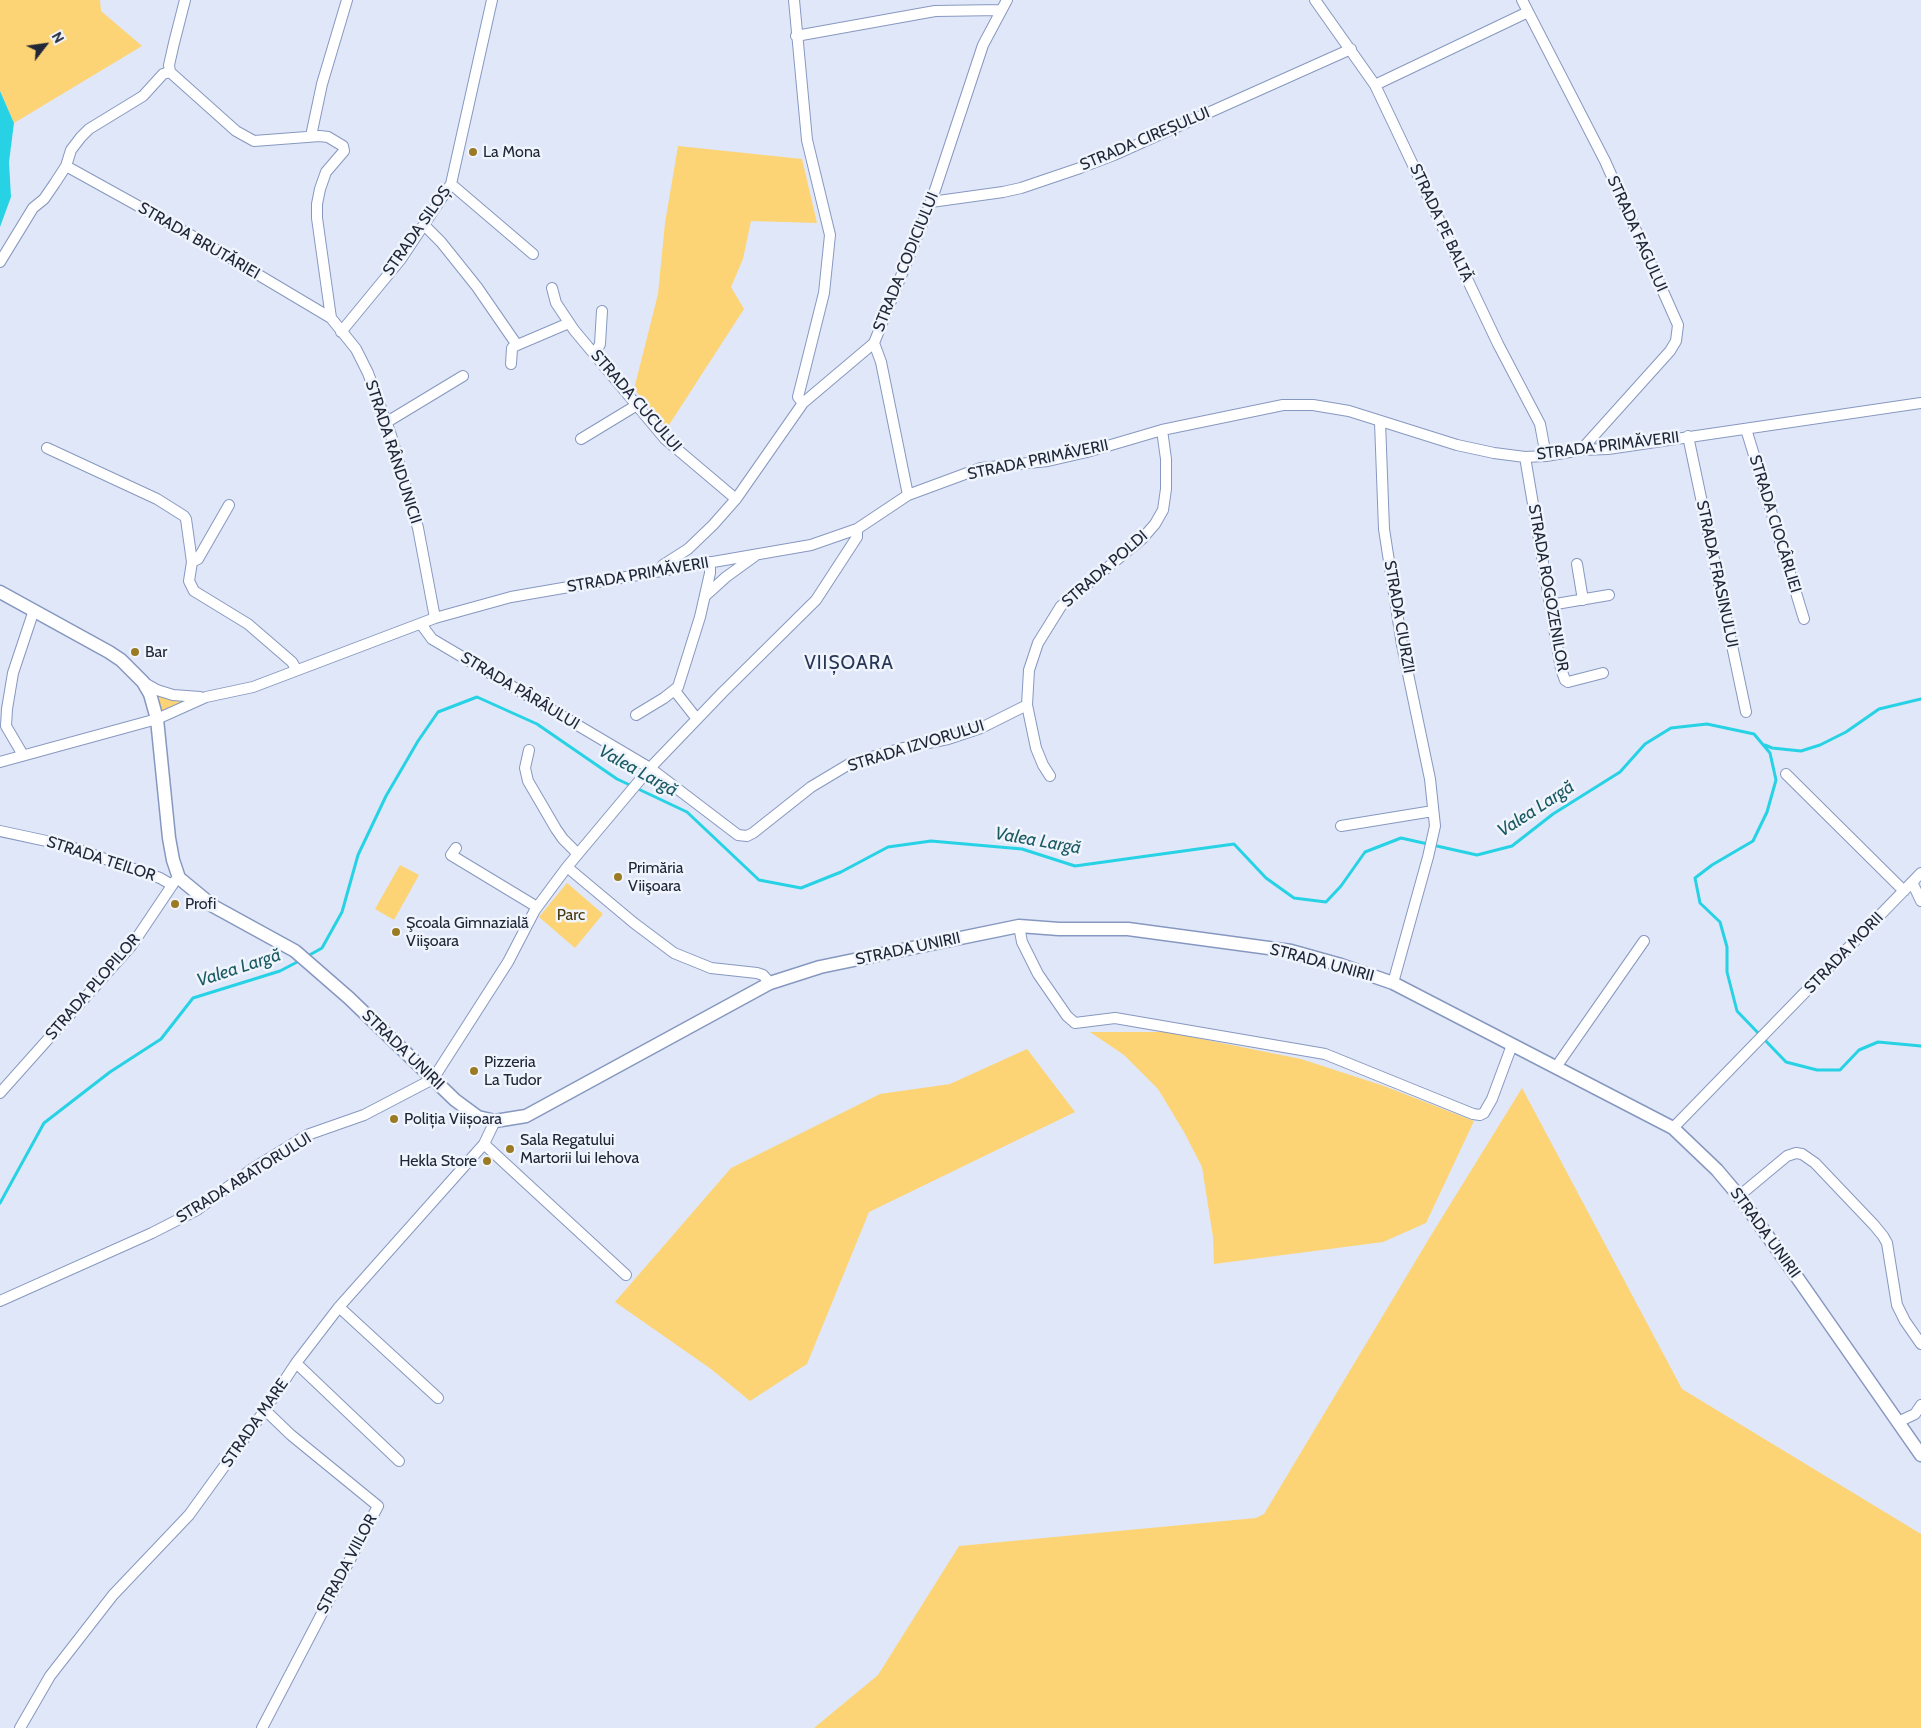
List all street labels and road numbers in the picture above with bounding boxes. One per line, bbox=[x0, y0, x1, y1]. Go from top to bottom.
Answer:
street label: STRADA CIREȘULUI bbox=[1077, 103, 1213, 175]
street label: STRADA PE BALTĂ bbox=[1405, 161, 1477, 285]
street label: STRADA FAGULUI bbox=[1603, 173, 1671, 295]
street label: STRADA SILOȘ bbox=[379, 182, 455, 280]
street label: STRADA CODICIULUI bbox=[869, 189, 943, 335]
street label: STRADA BRUTĂRIEI bbox=[135, 198, 263, 284]
street label: STRADA CUCULUI bbox=[587, 346, 685, 456]
street label: STRADA RÂNDUNICII bbox=[361, 378, 425, 526]
street label: STRADA PRIMĂVERII bbox=[1536, 428, 1680, 464]
street label: STRADA PRIMĂVERII bbox=[966, 436, 1110, 484]
street label: STRADA CIOCÂRLIEI bbox=[1745, 453, 1805, 595]
street label: STRADA FRASINULUI bbox=[1692, 499, 1742, 649]
street label: STRADA ROGOZENILOR bbox=[1524, 503, 1572, 673]
street label: STRADA POLDI bbox=[1058, 527, 1152, 611]
street label: STRADA PRIMĂVERII bbox=[566, 553, 710, 597]
street label: STRADA CIURZII bbox=[1380, 559, 1418, 675]
street label: STRADA PÂRÂULUI bbox=[457, 648, 583, 734]
street label: STRADA IZVORULUI bbox=[845, 716, 987, 776]
street label: STRADA TEILOR bbox=[44, 832, 158, 886]
street label: STRADA MORII bbox=[1801, 908, 1887, 998]
street label: STRADA UNIRII bbox=[854, 928, 962, 970]
street label: STRADA PLOPILOR bbox=[42, 930, 144, 1044]
street label: STRADA UNIRII bbox=[1268, 940, 1376, 986]
street label: STRADA UNIRII bbox=[358, 1006, 448, 1094]
street label: STRADA ABATORULUI bbox=[173, 1129, 315, 1227]
street label: STRADA UNIRII bbox=[1726, 1184, 1804, 1282]
street label: STRADA MARE bbox=[217, 1375, 293, 1471]
street label: STRADA VIILOR bbox=[313, 1511, 381, 1617]

